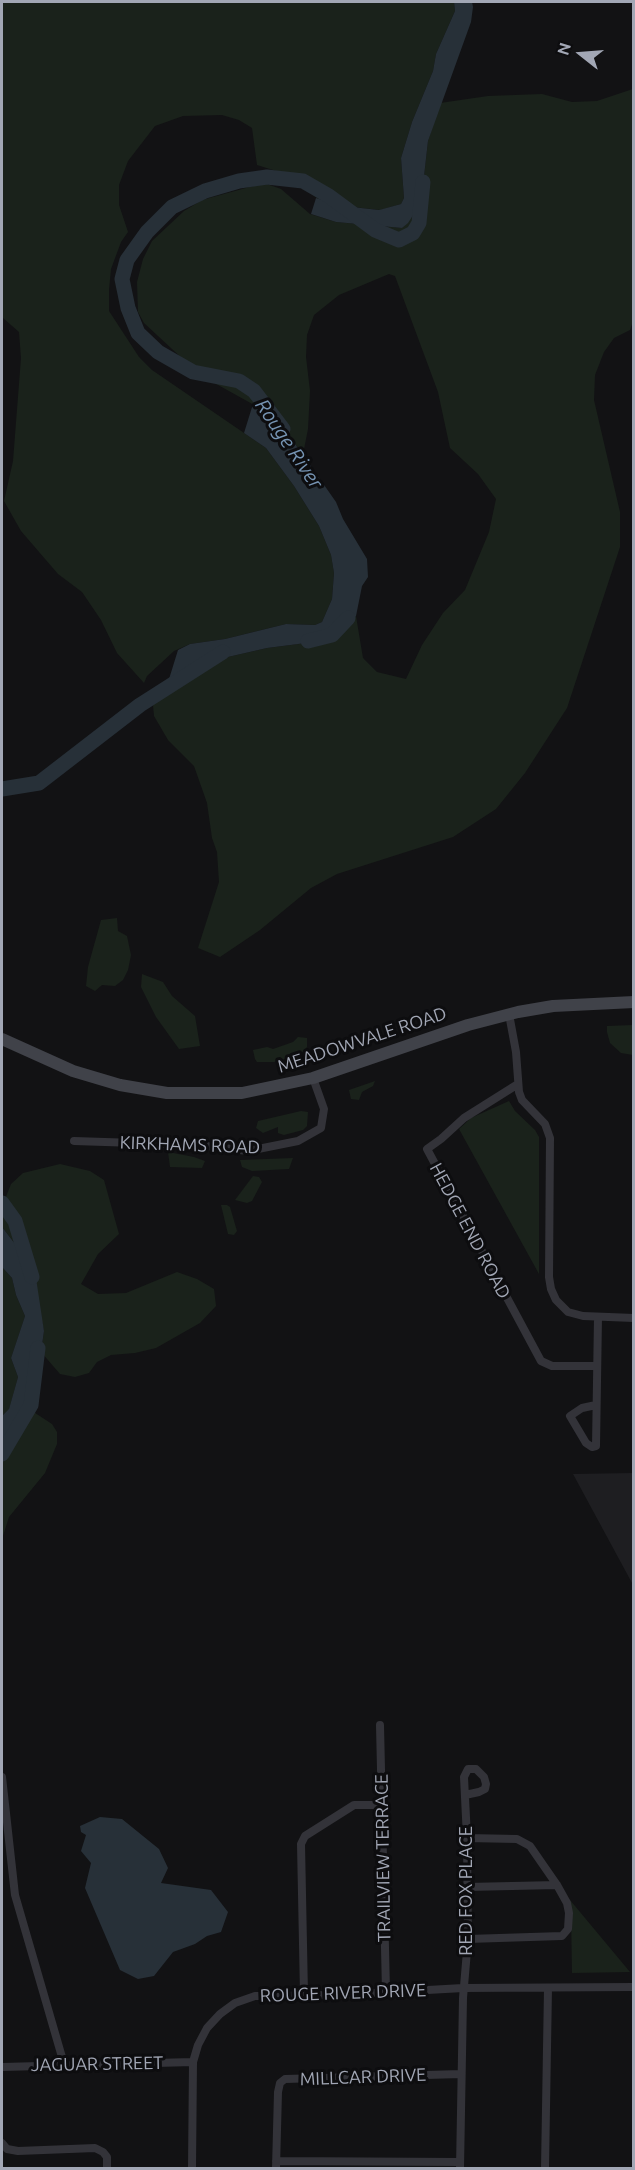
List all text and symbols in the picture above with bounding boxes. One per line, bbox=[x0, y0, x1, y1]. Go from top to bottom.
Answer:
north arrow bbox=[551, 24, 611, 84]
text: N bbox=[553, 40, 574, 57]
water label: Rouge River bbox=[250, 394, 328, 494]
street label: MEADOWVALE ROAD bbox=[275, 1002, 449, 1078]
street label: KIRKHAMS ROAD bbox=[119, 1132, 261, 1158]
street label: HEDGE END ROAD bbox=[425, 1159, 515, 1303]
street label: TRAILVIEW TERRACE bbox=[371, 1774, 395, 1942]
street label: RED FOX PLACE bbox=[455, 1826, 477, 1956]
street label: ROUGE RIVER DRIVE bbox=[259, 1979, 427, 2007]
street label: JAGUAR STREET bbox=[31, 2052, 163, 2076]
street label: MILLCAR DRIVE bbox=[299, 2064, 427, 2090]

